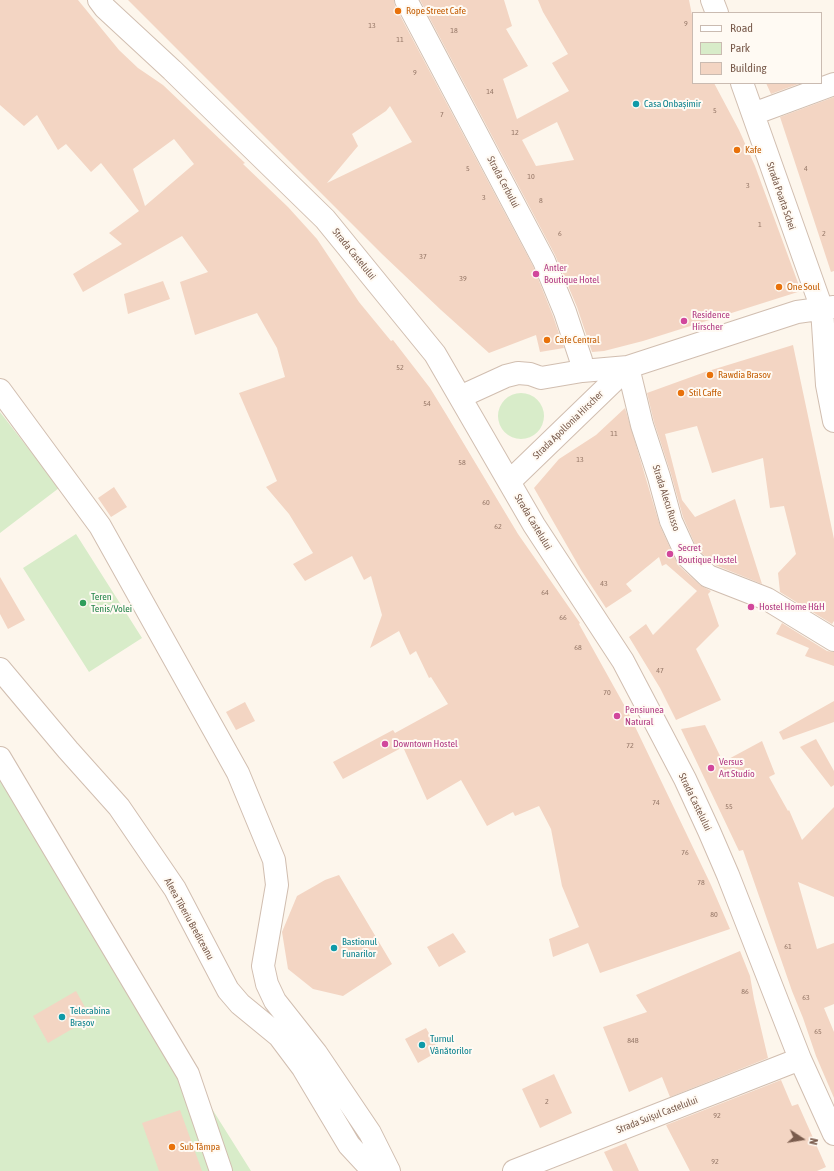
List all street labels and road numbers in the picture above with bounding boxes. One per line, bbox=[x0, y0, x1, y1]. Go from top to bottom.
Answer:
street label: Strada Cerbului bbox=[484, 154, 522, 210]
street label: Strada Poarta Schei bbox=[764, 161, 798, 231]
street label: Strada Castelului bbox=[330, 226, 378, 282]
street label: Strada Apollonia Hirscher bbox=[530, 388, 606, 462]
street label: Strada Alecu Russo bbox=[650, 463, 682, 533]
street label: Strada Castelului bbox=[512, 492, 554, 552]
street label: Strada Castelului bbox=[676, 771, 714, 833]
street label: Aleea Tiberiu Brediceanu bbox=[162, 876, 216, 962]
street label: Strada Suișul Castelului bbox=[615, 1094, 699, 1136]

